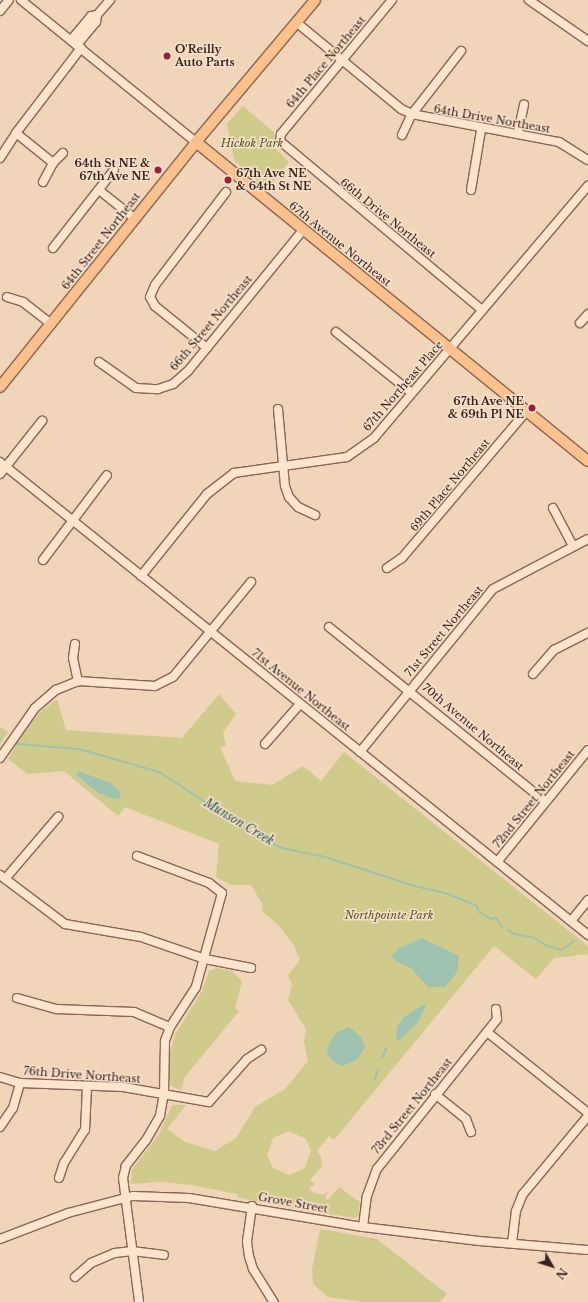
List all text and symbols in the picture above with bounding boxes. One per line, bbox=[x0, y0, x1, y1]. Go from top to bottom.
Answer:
street label: 64th Place Northeast bbox=[284, 13, 368, 111]
place label: O'Reilly Auto Parts bbox=[175, 43, 235, 69]
marker: O'Reilly Auto Parts bbox=[162, 51, 172, 61]
street label: 64th Drive Northeast bbox=[433, 102, 551, 136]
park label: Hickok Park bbox=[221, 136, 283, 150]
place label: 64th St NE & 67th Ave NE bbox=[74, 157, 150, 183]
marker: 64th St NE & 67th Ave NE bbox=[153, 165, 163, 175]
place label: 67th Ave NE & 64th St NE bbox=[236, 167, 312, 193]
marker: 67th Ave NE & 64th St NE bbox=[223, 175, 233, 185]
street label: 66th Drive Northeast bbox=[338, 175, 438, 261]
street label: 64th Street Northeast bbox=[59, 190, 143, 292]
street label: 67th Avenue Northeast bbox=[286, 199, 394, 289]
street label: 66th Street Northeast bbox=[167, 273, 255, 373]
street label: 67th Northeast Place bbox=[360, 338, 446, 434]
place label: 67th Ave NE & 69th Pl NE bbox=[448, 395, 524, 421]
marker: 67th Ave NE & 69th Pl NE bbox=[527, 403, 537, 413]
street label: 69th Place Northeast bbox=[407, 436, 493, 534]
street label: 71st Street Northeast bbox=[402, 583, 486, 679]
street label: 71st Avenue Northeast bbox=[249, 646, 353, 734]
street label: 70th Avenue Northeast bbox=[420, 681, 526, 773]
street label: 72nd Street Northeast bbox=[490, 747, 578, 851]
water label: Munson Creek bbox=[201, 795, 277, 849]
park label: Northpointe Park bbox=[345, 908, 433, 922]
street label: 73rd Street Northeast bbox=[369, 1055, 455, 1157]
street label: 76th Drive Northeast bbox=[23, 1064, 141, 1086]
street label: Grove Street bbox=[257, 1190, 329, 1216]
north arrow bbox=[532, 1246, 572, 1286]
text: N bbox=[553, 1265, 570, 1282]

